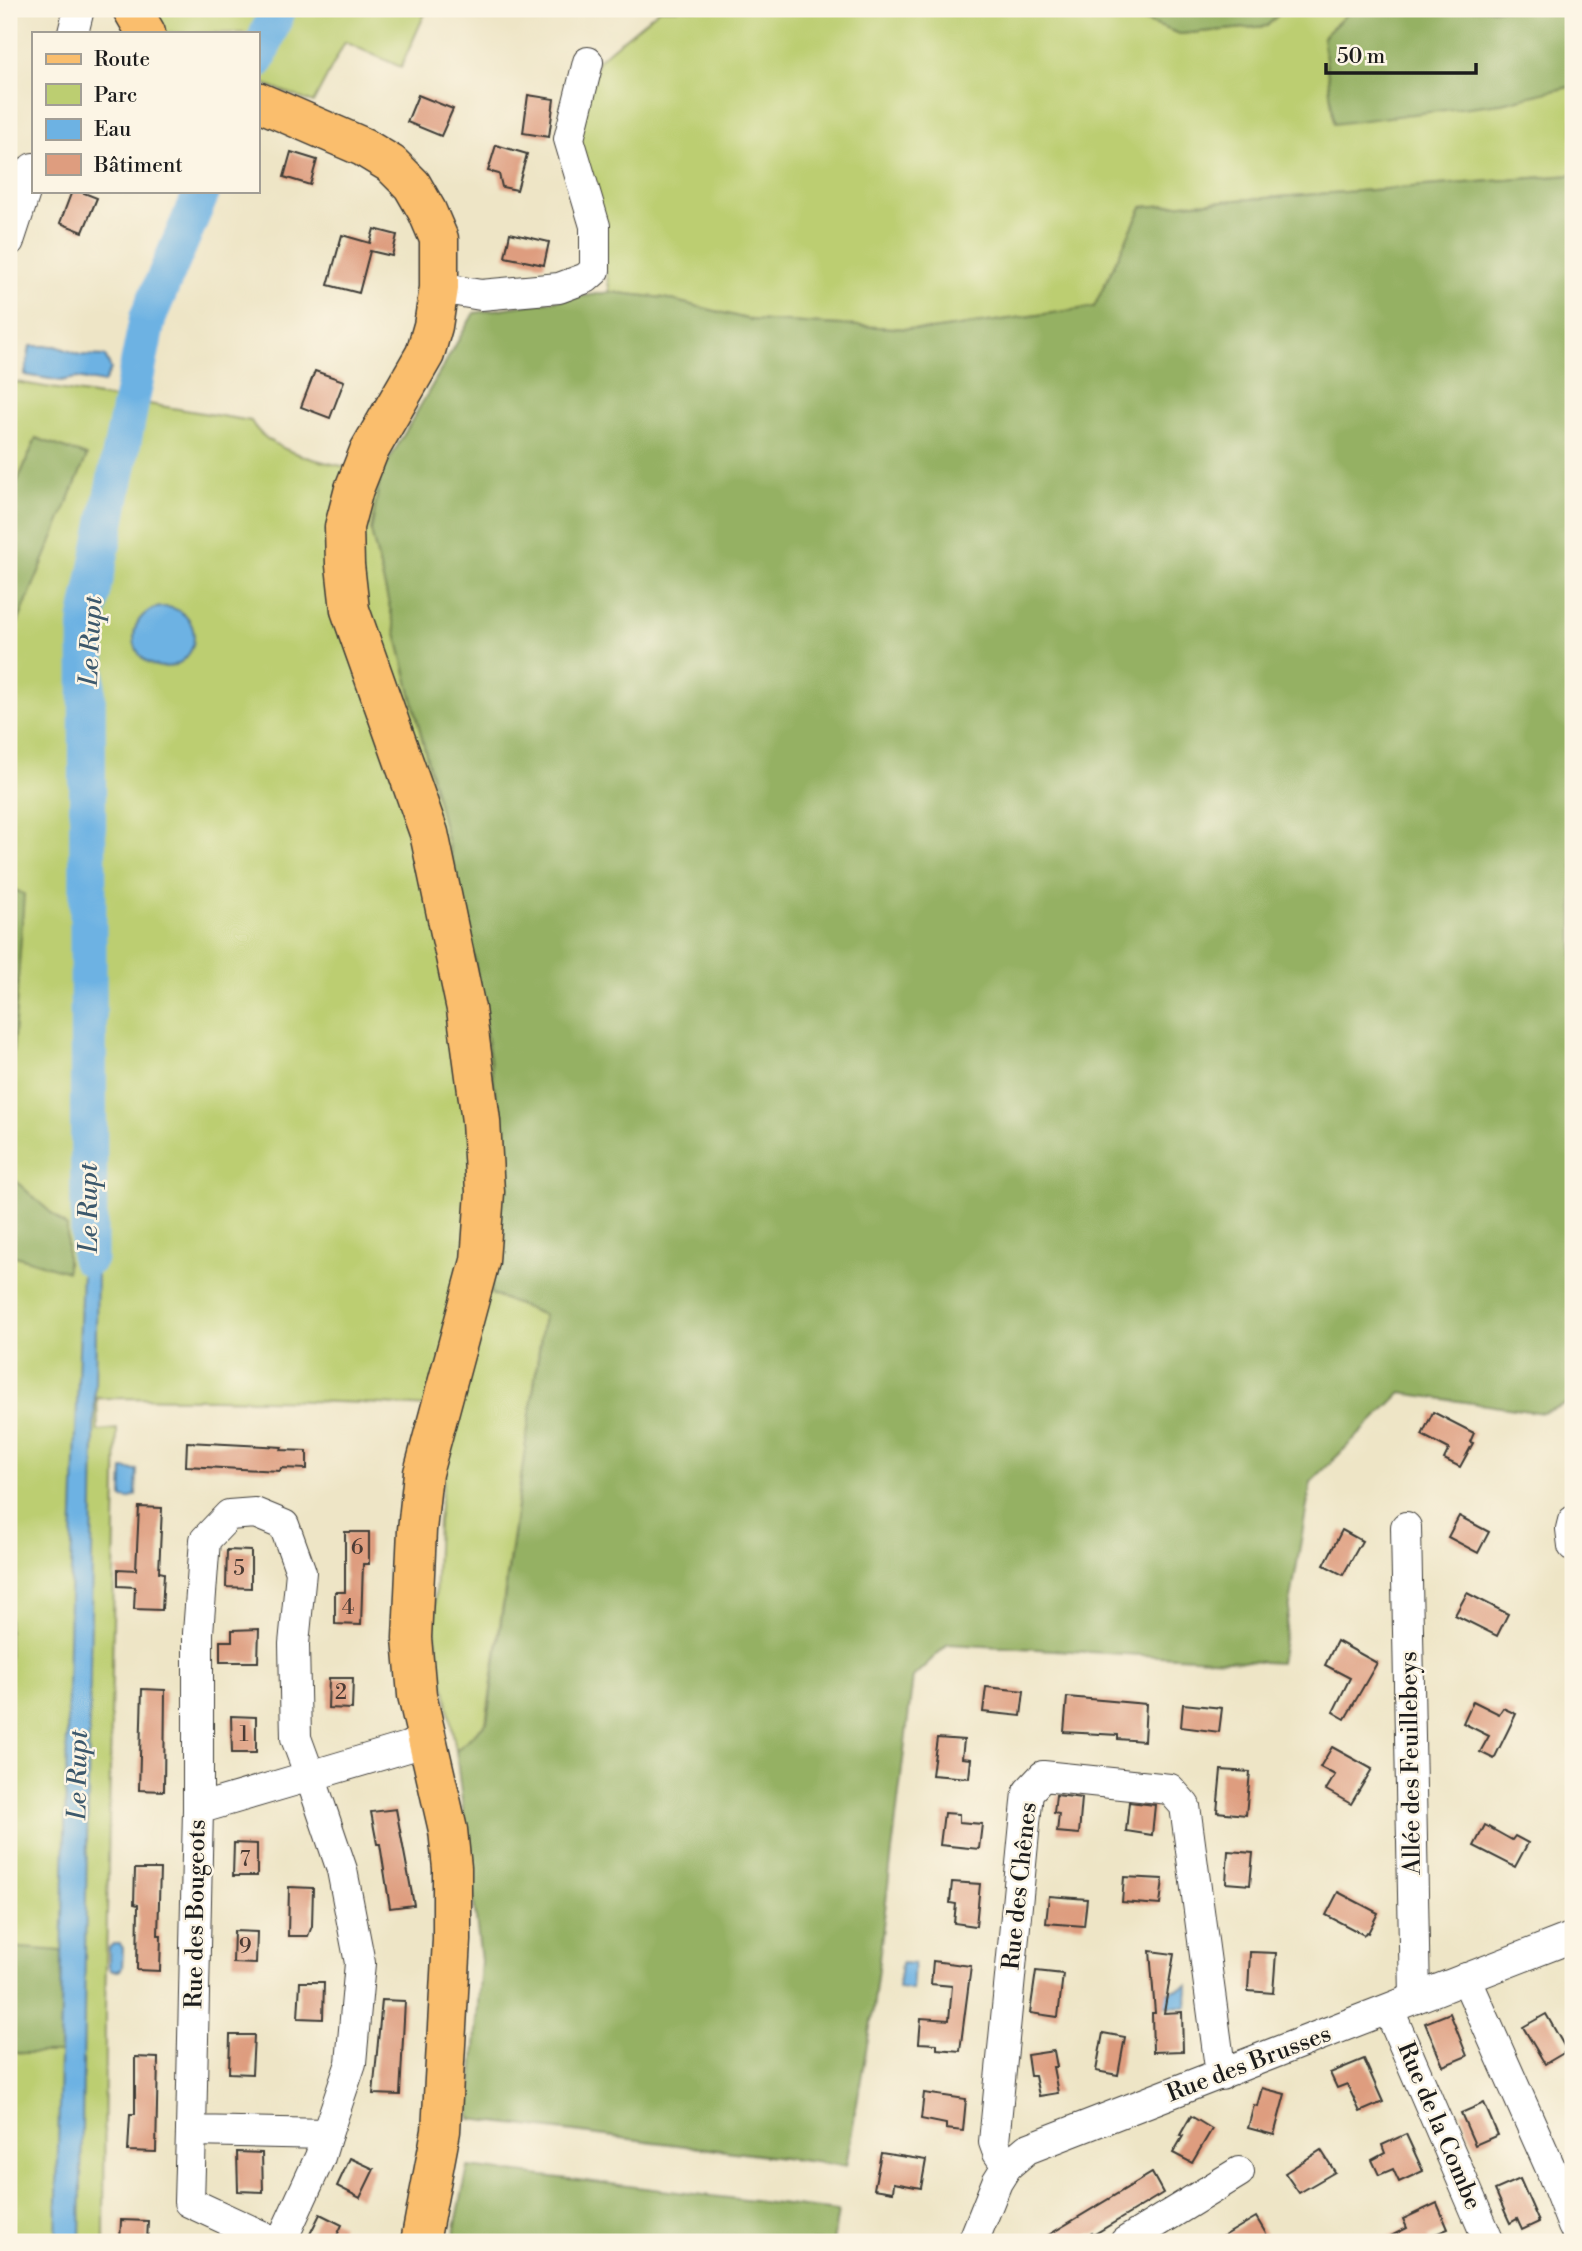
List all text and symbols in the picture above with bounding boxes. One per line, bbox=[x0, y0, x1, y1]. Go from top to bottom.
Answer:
legend bbox=[32, 32, 259, 192]
scale bar bbox=[1326, 32, 1477, 76]
text: 50 m bbox=[1337, 44, 1385, 70]
text: Route bbox=[94, 47, 150, 73]
text: Parc bbox=[94, 83, 137, 109]
text: Eau bbox=[94, 117, 131, 143]
text: Bâtiment bbox=[93, 153, 183, 179]
water label: Le Rupt bbox=[73, 595, 109, 688]
water label: Le Rupt bbox=[73, 1163, 105, 1254]
house number: 6 bbox=[351, 1535, 364, 1561]
house number: 5 bbox=[233, 1556, 245, 1582]
house number: 4 bbox=[342, 1595, 354, 1621]
street label: Allée des Feuillebeys bbox=[1394, 1651, 1428, 1876]
house number: 2 bbox=[335, 1680, 347, 1706]
house number: 1 bbox=[239, 1722, 249, 1748]
water label: Le Rupt bbox=[61, 1729, 95, 1821]
street label: Rue des Chênes bbox=[996, 1801, 1044, 1971]
street label: Rue des Bougeots bbox=[179, 1819, 213, 2009]
house number: 7 bbox=[240, 1847, 251, 1873]
house number: 9 bbox=[239, 1934, 251, 1960]
street label: Rue des Brusses bbox=[1162, 2019, 1336, 2109]
street label: Rue de la Combe bbox=[1390, 2038, 1488, 2214]

